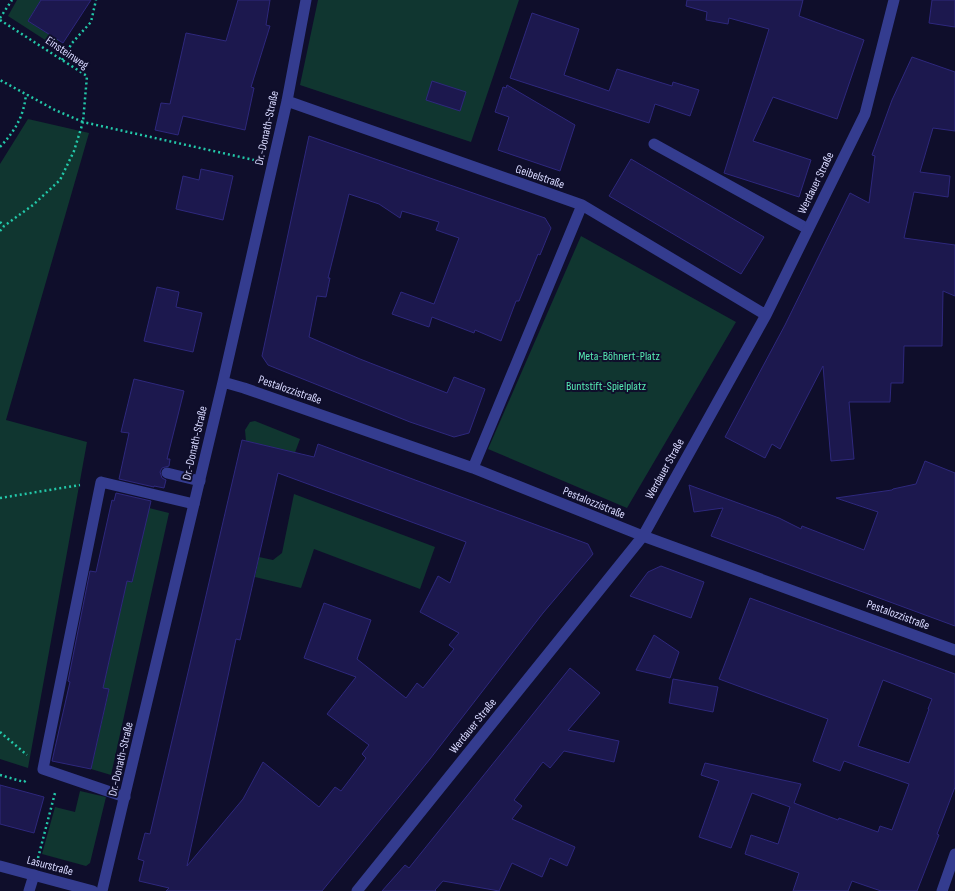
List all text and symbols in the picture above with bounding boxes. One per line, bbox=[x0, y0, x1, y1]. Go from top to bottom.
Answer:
street label: Einsteinweg bbox=[43, 33, 92, 73]
street label: Dr.-Donath-Straße bbox=[252, 89, 282, 167]
street label: Werdauer Straße bbox=[795, 149, 838, 216]
street label: Geibelstraße bbox=[514, 162, 567, 192]
park label: Meta-Böhnert-Platz bbox=[578, 349, 660, 364]
street label: Pestalozzistraße bbox=[256, 372, 324, 408]
park label: Buntstift-Spielplatz bbox=[566, 379, 647, 394]
street label: Dr.-Donath-Straße bbox=[179, 404, 211, 482]
street label: Werdauer Straße bbox=[642, 436, 688, 502]
street label: Pestalozzistraße bbox=[561, 484, 628, 522]
street label: Pestalozzistraße bbox=[864, 597, 932, 633]
street label: Werdauer Straße bbox=[446, 695, 500, 757]
street label: Dr.-Donath-Straße bbox=[105, 720, 137, 798]
street label: Lasurstraße bbox=[25, 853, 75, 879]

